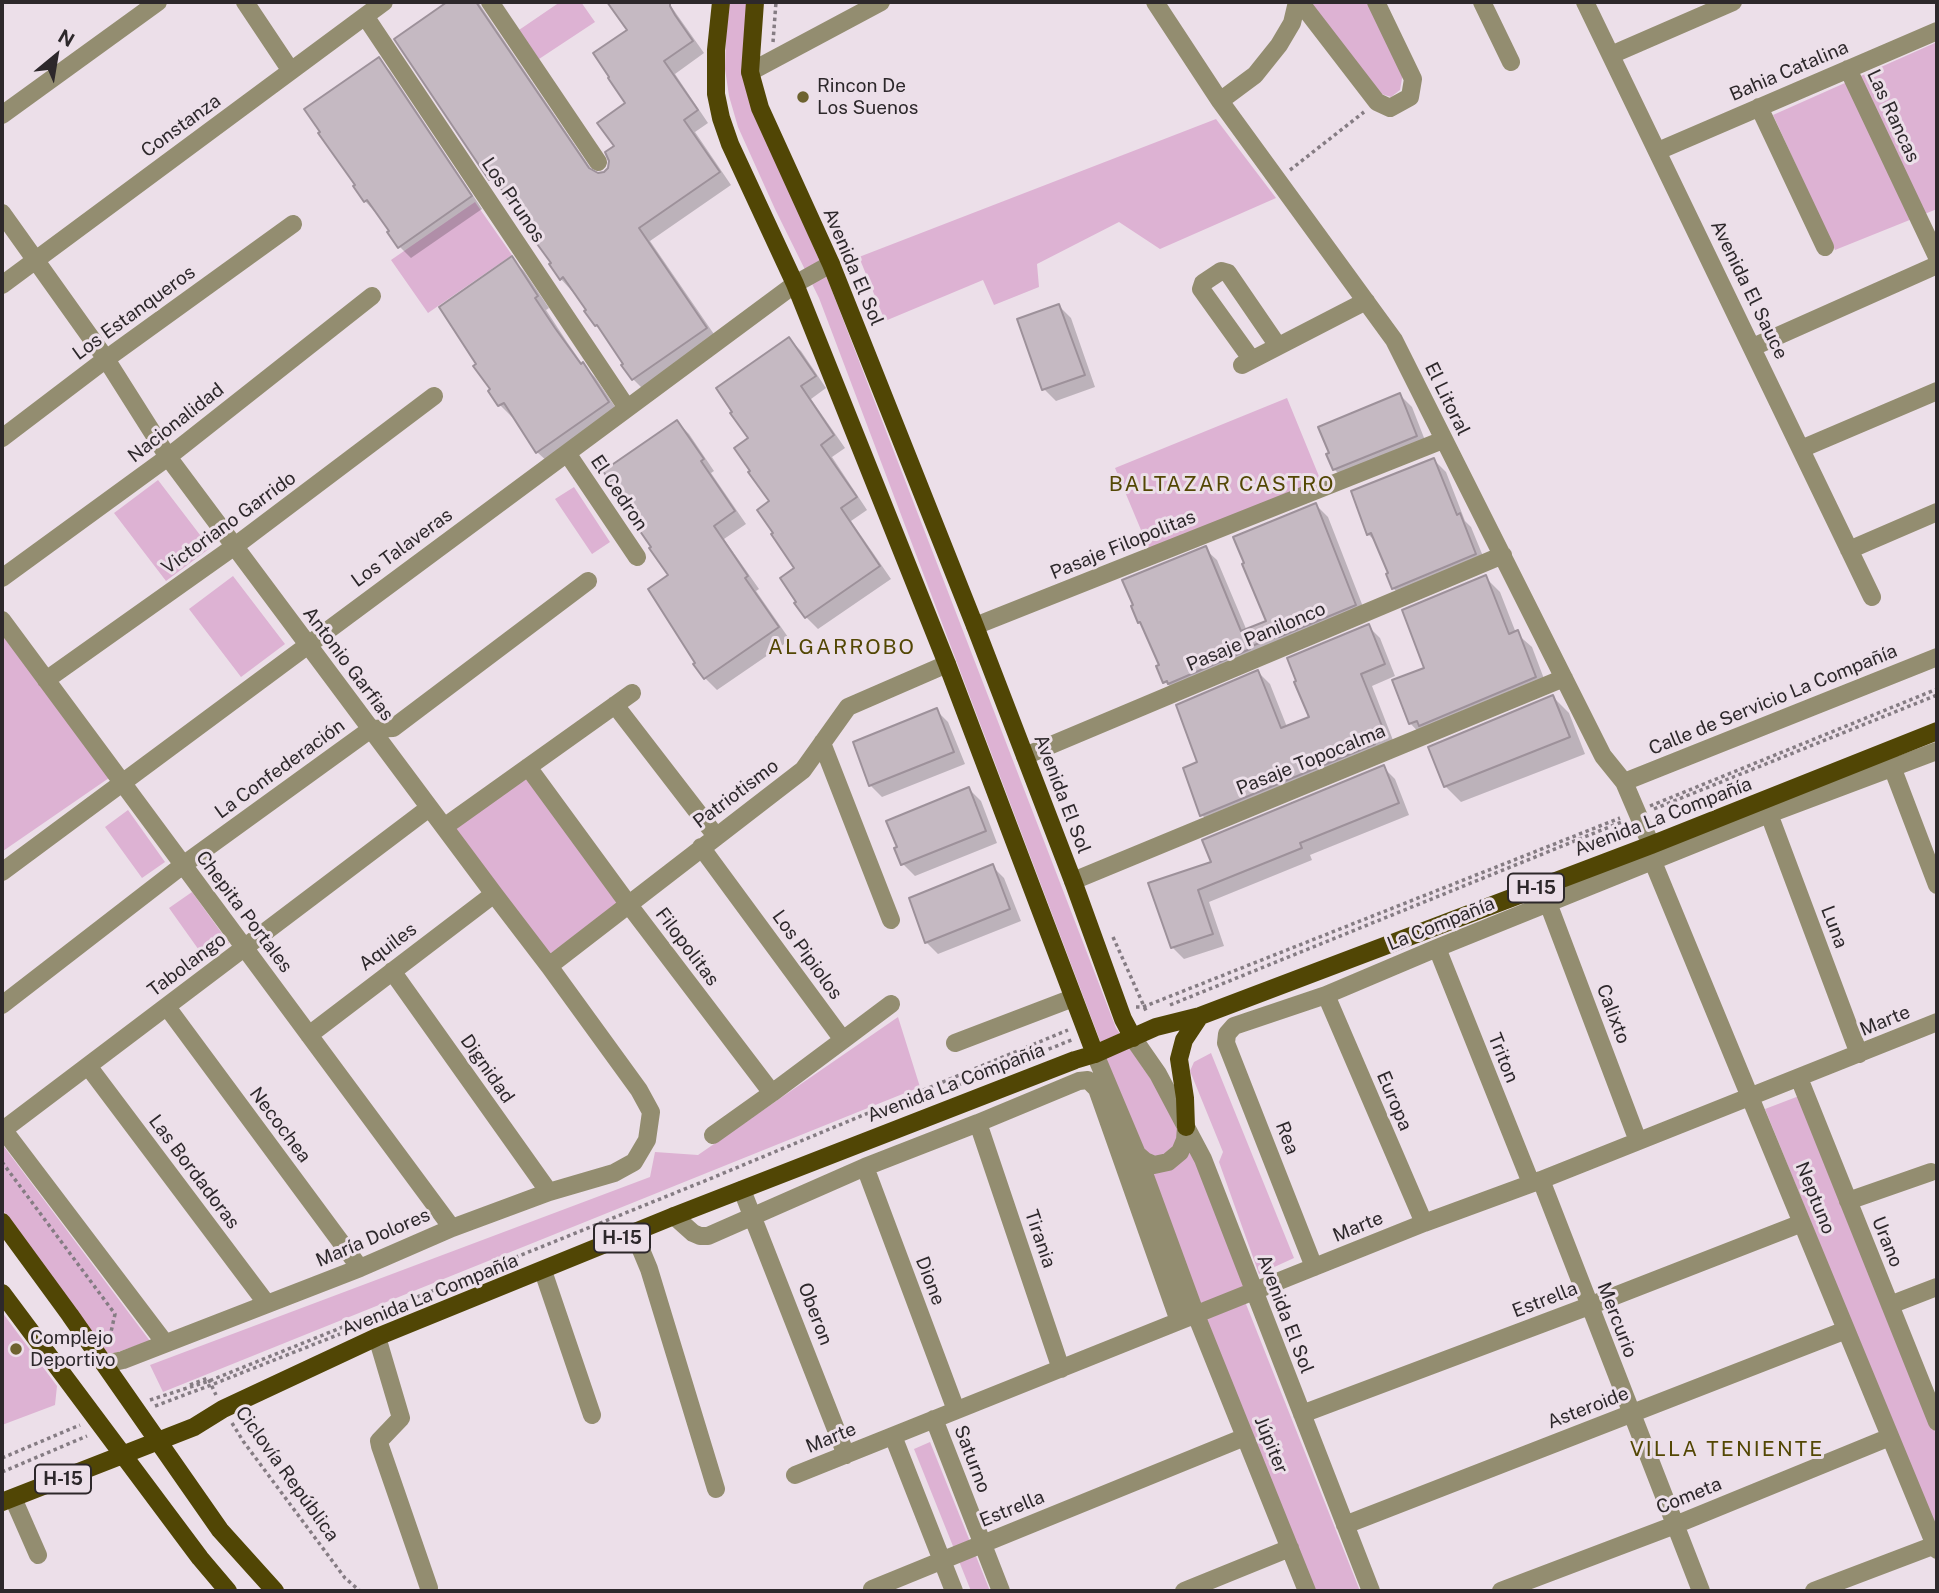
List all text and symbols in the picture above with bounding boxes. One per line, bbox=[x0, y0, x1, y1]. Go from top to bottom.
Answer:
north arrow bbox=[21, 21, 91, 91]
text: N bbox=[55, 25, 78, 51]
street label: Bahia Catalina bbox=[1726, 36, 1852, 106]
street label: Las Rancas bbox=[1862, 66, 1924, 166]
place label: Rincon De Los Suenos bbox=[817, 75, 918, 119]
marker: Rincon De Los Suenos bbox=[795, 89, 811, 105]
street label: Constanza bbox=[137, 90, 225, 162]
street label: Los Prunos bbox=[476, 153, 550, 247]
street label: Avenida El Sol bbox=[818, 205, 888, 329]
street label: Avenida El Sauce bbox=[1705, 217, 1793, 363]
street label: Los Estanqueros bbox=[68, 261, 200, 365]
street label: El Litoral bbox=[1419, 359, 1475, 439]
street label: Nacionalidad bbox=[124, 378, 228, 468]
street label: El Cedron bbox=[585, 451, 653, 535]
street label: Victoriano Garrido bbox=[157, 467, 301, 579]
district label: BALTAZAR CASTRO bbox=[1111, 472, 1333, 498]
street label: Los Talaveras bbox=[347, 504, 457, 592]
street label: Pasaje Filopolitas bbox=[1047, 505, 1199, 585]
street label: Pasaje Panilonco bbox=[1183, 597, 1329, 677]
street label: Antonio Garfias bbox=[298, 603, 398, 725]
district label: ALGARROBO bbox=[769, 635, 915, 661]
street label: Calle de Servicio La Compañía bbox=[1646, 640, 1900, 760]
street label: La Confederación bbox=[211, 714, 349, 824]
street label: Pasaje Topocalma bbox=[1233, 720, 1389, 800]
street label: Avenida El Sol bbox=[1029, 731, 1095, 857]
street label: Patriotismo bbox=[689, 755, 783, 833]
street label: Avenida La Compañía bbox=[1571, 773, 1755, 861]
street label: Chepita Portales bbox=[191, 847, 297, 977]
road number: H-15 bbox=[1508, 874, 1564, 903]
street label: La Compañía bbox=[1384, 892, 1498, 956]
street label: Filopolitas bbox=[650, 903, 724, 991]
street label: Luna bbox=[1816, 903, 1852, 951]
street label: Los Pipiolos bbox=[767, 906, 847, 1004]
street label: Aquiles bbox=[355, 918, 421, 976]
street label: Tabolango bbox=[143, 928, 231, 1002]
street label: Calixto bbox=[1591, 981, 1635, 1047]
street label: Marte bbox=[1856, 1001, 1914, 1041]
street label: Dignidad bbox=[455, 1030, 519, 1108]
street label: Triton bbox=[1483, 1030, 1523, 1086]
street label: Avenida La Compañía bbox=[864, 1039, 1048, 1127]
street label: Europa bbox=[1371, 1068, 1417, 1134]
street label: Necochea bbox=[244, 1083, 316, 1167]
street label: Las Bordadoras bbox=[144, 1110, 244, 1234]
street label: Rea bbox=[1270, 1118, 1304, 1158]
street label: Neptuno bbox=[1790, 1159, 1840, 1237]
street label: María Dolores bbox=[312, 1204, 434, 1272]
street label: Tirania bbox=[1019, 1207, 1061, 1271]
street label: Marte bbox=[1329, 1207, 1387, 1247]
street label: Urano bbox=[1867, 1213, 1907, 1271]
road number: H-15 bbox=[594, 1224, 650, 1252]
street label: Avenida La Compañía bbox=[338, 1249, 522, 1341]
street label: Avenida El Sol bbox=[1252, 1251, 1318, 1377]
street label: Dione bbox=[910, 1253, 950, 1309]
street label: Estrella bbox=[1509, 1277, 1581, 1323]
street label: Mercurio bbox=[1592, 1279, 1642, 1361]
street label: Oberon bbox=[793, 1280, 837, 1348]
place label: Complejo Deportivo bbox=[30, 1327, 115, 1371]
marker: Complejo Deportivo bbox=[8, 1341, 24, 1357]
street label: Asteroide bbox=[1544, 1382, 1632, 1434]
street label: Ciclovía República bbox=[230, 1402, 344, 1546]
street label: Júpiter bbox=[1249, 1413, 1293, 1477]
street label: Marte bbox=[802, 1418, 860, 1458]
street label: Saturno bbox=[949, 1422, 995, 1496]
district label: VILLA TENIENTE bbox=[1631, 1437, 1823, 1463]
road number: H-15 bbox=[35, 1464, 91, 1494]
street label: Cometa bbox=[1653, 1473, 1725, 1519]
street label: Estrella bbox=[976, 1486, 1048, 1532]

